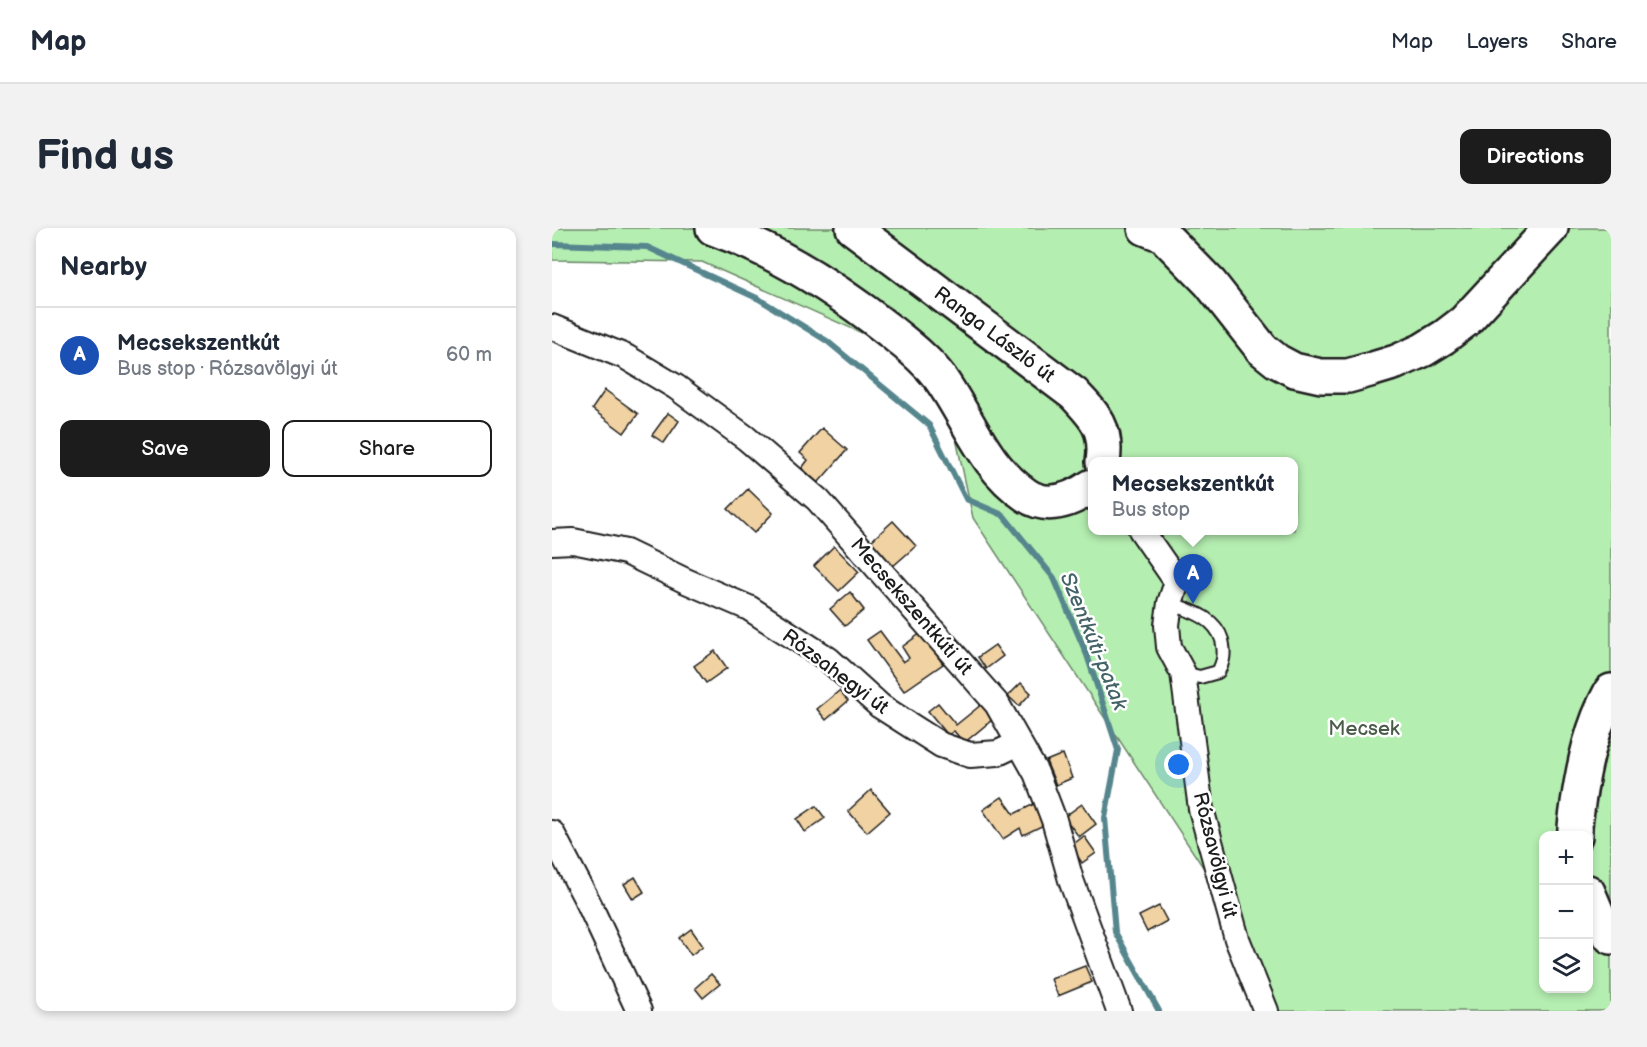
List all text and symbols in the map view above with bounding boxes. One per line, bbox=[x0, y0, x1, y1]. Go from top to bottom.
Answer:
text: Map bbox=[30, 25, 86, 58]
text: Map bbox=[1391, 29, 1433, 54]
text: Layers bbox=[1466, 29, 1528, 54]
text: Share bbox=[1561, 29, 1617, 54]
button: Directions bbox=[1460, 129, 1611, 184]
text: Find us bbox=[36, 131, 174, 182]
text: Nearby bbox=[60, 252, 147, 283]
street label: Ranga László út bbox=[929, 282, 1060, 388]
text: Mecsekszentkút bbox=[117, 330, 280, 357]
text: A bbox=[73, 343, 86, 367]
text: 60 m bbox=[446, 343, 492, 367]
text: Bus stop · Rózsavölgyi út bbox=[117, 357, 338, 381]
button: Save bbox=[60, 420, 270, 477]
button: Share bbox=[282, 420, 492, 477]
popup bbox=[1088, 457, 1298, 535]
text: Mecsekszentkút bbox=[1112, 471, 1274, 498]
text: Bus stop bbox=[1112, 498, 1190, 522]
street label: Mecsekszentkúti út bbox=[845, 533, 977, 680]
pin: A bbox=[1174, 554, 1212, 604]
water label: Szentkúti-patak bbox=[1055, 569, 1133, 714]
street label: Rózsahegyi út bbox=[777, 624, 893, 720]
park label: Mecsek bbox=[1328, 717, 1400, 741]
your location bbox=[1164, 750, 1193, 779]
street label: Rózsavölgyi út bbox=[1188, 790, 1242, 921]
map controls bbox=[1539, 831, 1593, 993]
button: + bbox=[1539, 831, 1593, 885]
button: − bbox=[1539, 885, 1593, 939]
button: layers bbox=[1539, 939, 1593, 993]

